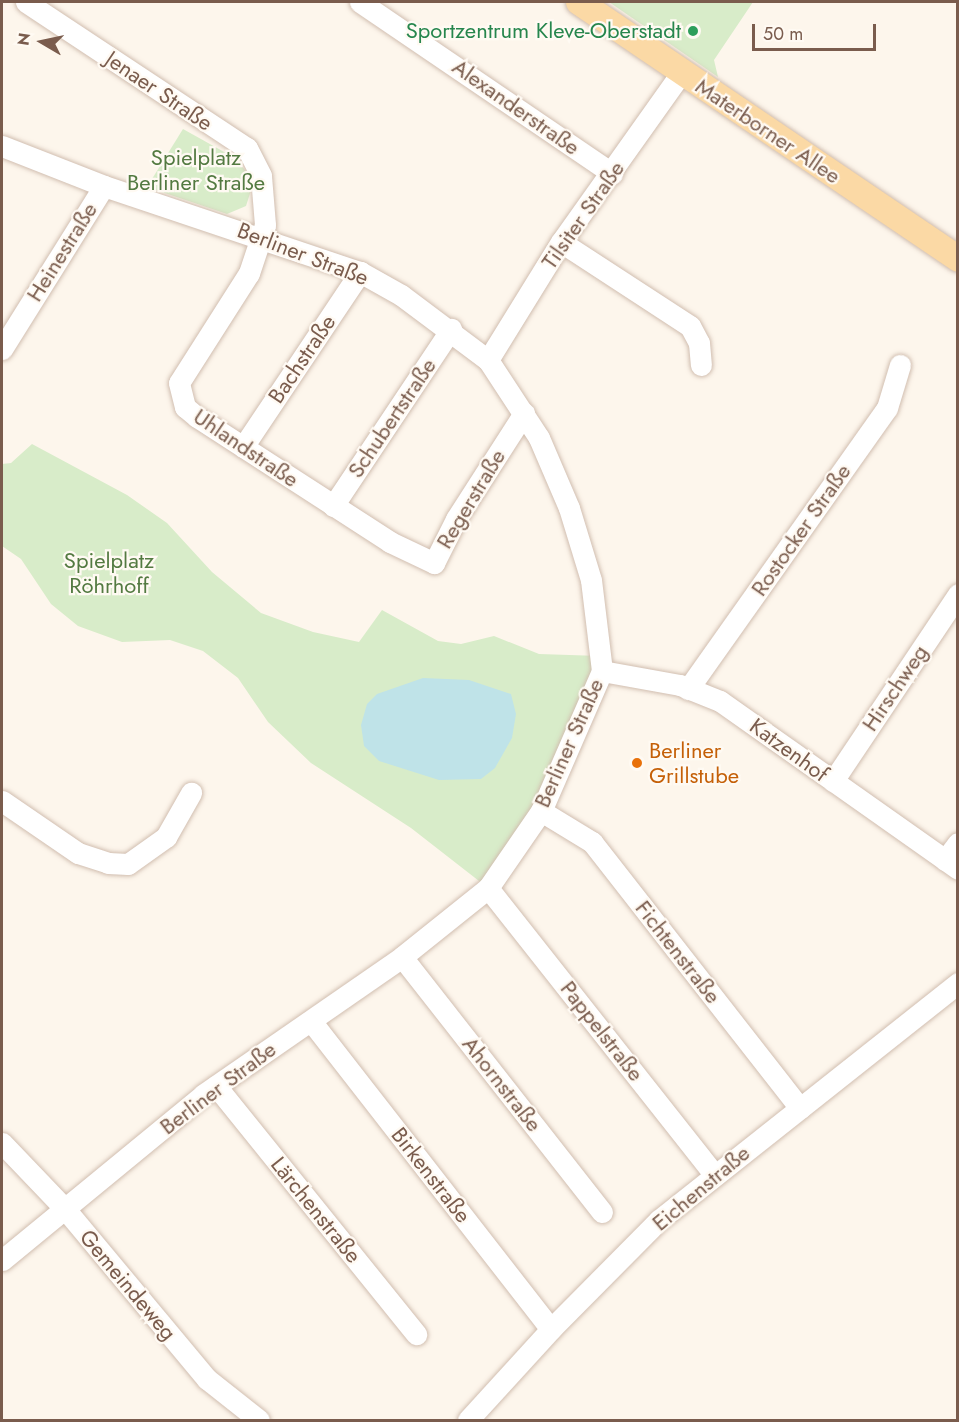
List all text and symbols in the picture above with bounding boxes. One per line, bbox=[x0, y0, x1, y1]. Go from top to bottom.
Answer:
north arrow bbox=[12, 12, 72, 72]
scale bar bbox=[755, 12, 880, 50]
place label: Sportzentrum Kleve-Oberstadt bbox=[406, 18, 681, 44]
text: 50 m bbox=[763, 21, 803, 47]
marker: Sportzentrum Kleve-Oberstadt bbox=[686, 24, 700, 38]
text: N bbox=[11, 31, 36, 47]
street label: Jenaer Straße bbox=[100, 46, 218, 136]
street label: Alexanderstraße bbox=[447, 53, 585, 161]
street label: Materborner Allee bbox=[691, 73, 845, 189]
park label: Spielplatz Berliner Straße bbox=[127, 144, 265, 196]
street label: Tilsiter Straße bbox=[536, 156, 630, 274]
street label: Heinestraße bbox=[21, 198, 103, 306]
street label: Berliner Straße bbox=[234, 217, 372, 291]
street label: Bachstraße bbox=[263, 310, 341, 408]
street label: Schubertstraße bbox=[342, 353, 442, 483]
street label: Uhlandstraße bbox=[188, 403, 304, 493]
street label: Regerstraße bbox=[431, 445, 511, 553]
street label: Rostocker Straße bbox=[746, 459, 856, 601]
park label: Spielplatz Röhrhoff bbox=[64, 547, 154, 598]
street label: Hirschweg bbox=[857, 640, 933, 736]
street label: Berliner Straße bbox=[529, 675, 609, 811]
street label: Katzenhof bbox=[745, 713, 833, 787]
place label: Berliner Grillstube bbox=[649, 737, 739, 788]
marker: Berliner Grillstube bbox=[630, 756, 644, 770]
street label: Fichtenstraße bbox=[630, 895, 726, 1009]
street label: Pappelstraße bbox=[555, 976, 649, 1086]
street label: Ahornstraße bbox=[457, 1031, 547, 1137]
street label: Berliner Straße bbox=[155, 1036, 281, 1140]
street label: Birkenstraße bbox=[386, 1122, 476, 1228]
street label: Eichenstraße bbox=[647, 1140, 755, 1236]
street label: Lärchenstraße bbox=[265, 1152, 367, 1268]
street label: Gemeindeweg bbox=[74, 1224, 182, 1346]

